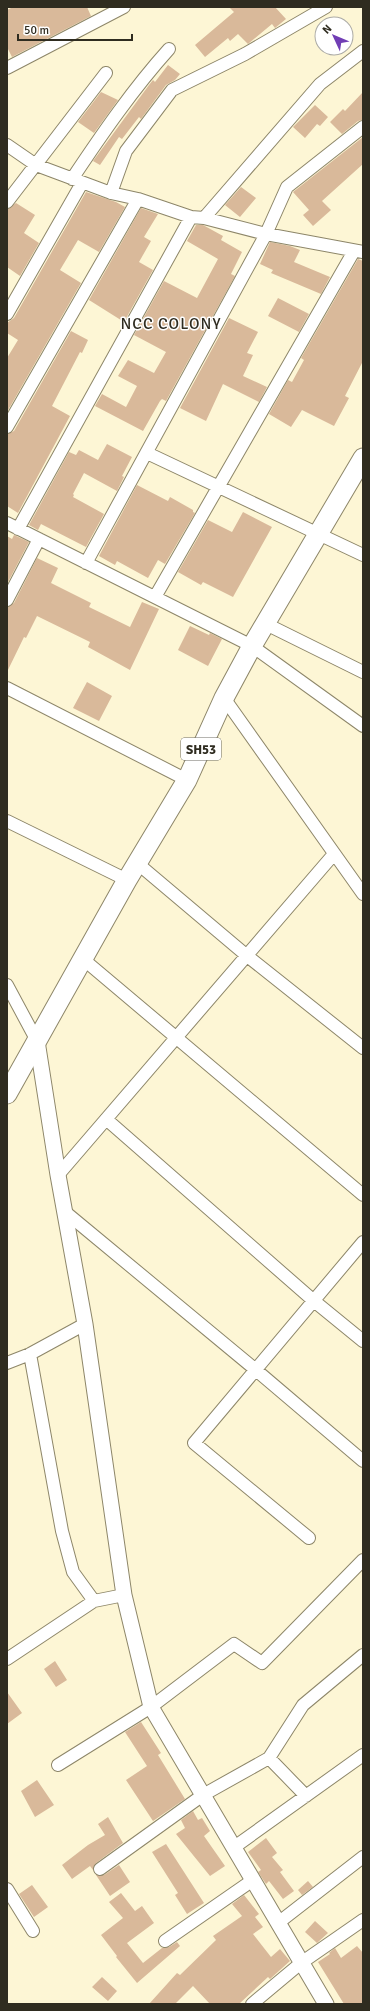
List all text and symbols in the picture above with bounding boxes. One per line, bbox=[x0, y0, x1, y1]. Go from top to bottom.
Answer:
scale bar bbox=[18, 16, 132, 42]
north arrow bbox=[314, 16, 354, 56]
text: N bbox=[320, 22, 335, 37]
text: 50 m bbox=[24, 23, 49, 38]
district label: NCC COLONY bbox=[120, 314, 222, 334]
road number: SH53 bbox=[181, 738, 221, 760]

